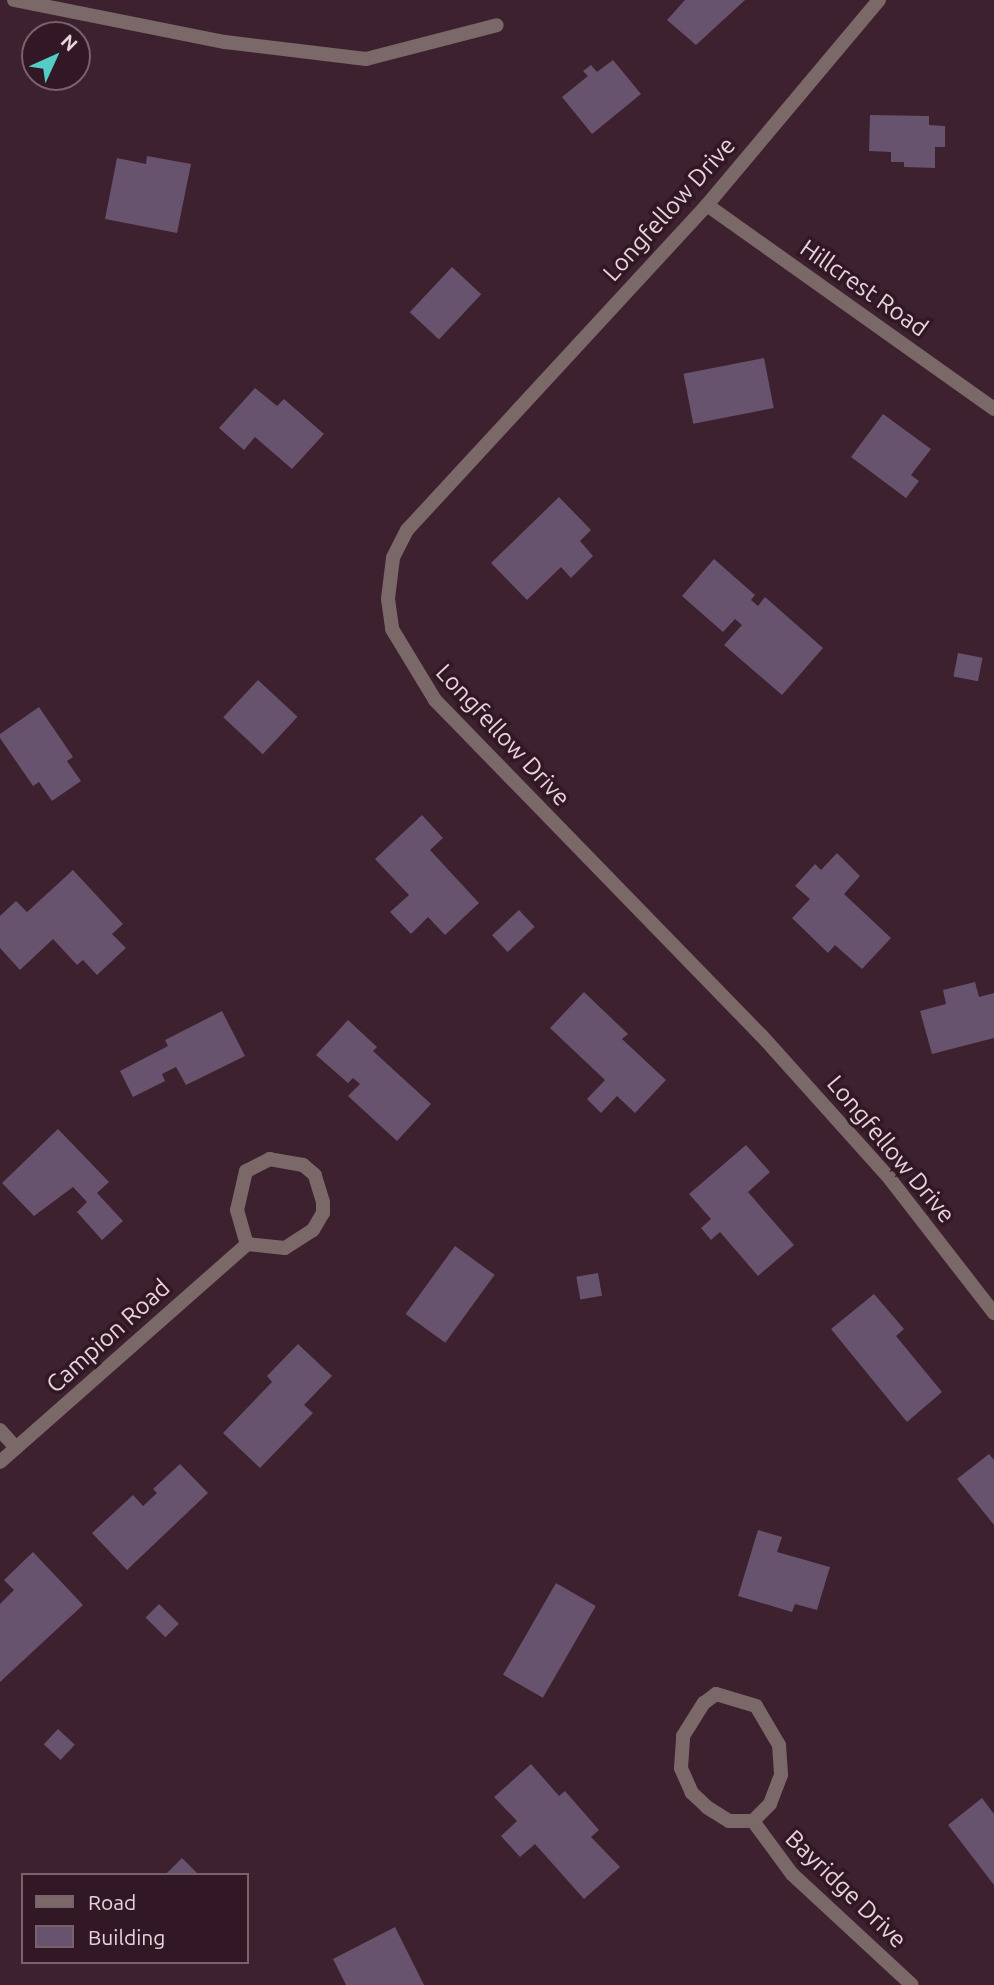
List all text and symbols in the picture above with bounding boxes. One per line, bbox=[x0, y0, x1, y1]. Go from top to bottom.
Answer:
north arrow bbox=[21, 21, 91, 91]
text: N bbox=[57, 30, 82, 55]
street label: Longfellow Drive bbox=[597, 131, 741, 287]
street label: Hillcrest Road bbox=[795, 233, 933, 343]
street label: Longfellow Drive bbox=[430, 658, 576, 812]
street label: Longfellow Drive bbox=[821, 1069, 961, 1229]
street label: Campion Road bbox=[40, 1273, 176, 1399]
street label: Bayridge Drive bbox=[779, 1824, 913, 1954]
legend bbox=[21, 1873, 248, 1964]
text: Road bbox=[88, 1890, 136, 1914]
text: Building bbox=[88, 1925, 165, 1949]

